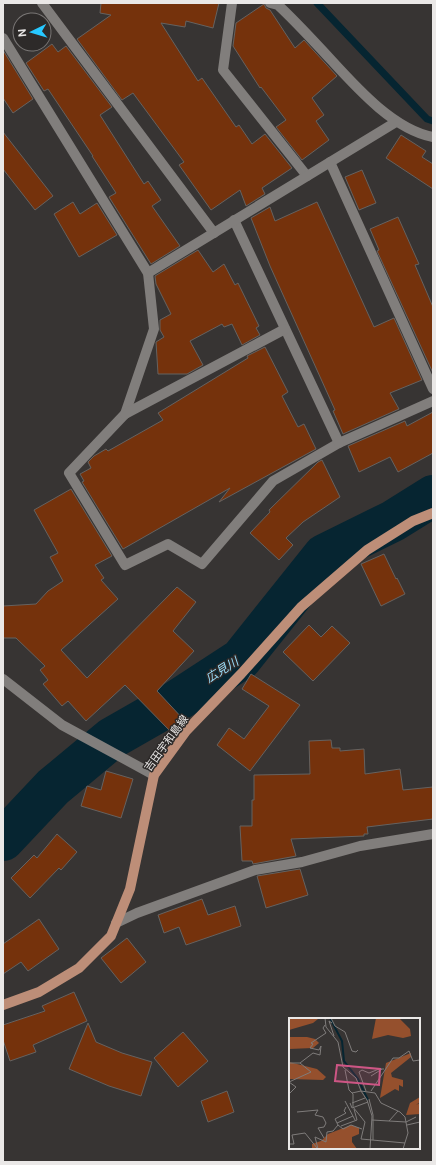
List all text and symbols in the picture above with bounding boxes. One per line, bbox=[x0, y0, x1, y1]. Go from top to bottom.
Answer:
north arrow bbox=[12, 12, 52, 52]
text: N bbox=[15, 28, 29, 37]
water label: 広見川 bbox=[202, 653, 243, 686]
street label: 吉田宇和島線 bbox=[141, 712, 191, 774]
inset map bbox=[289, 1018, 420, 1149]

